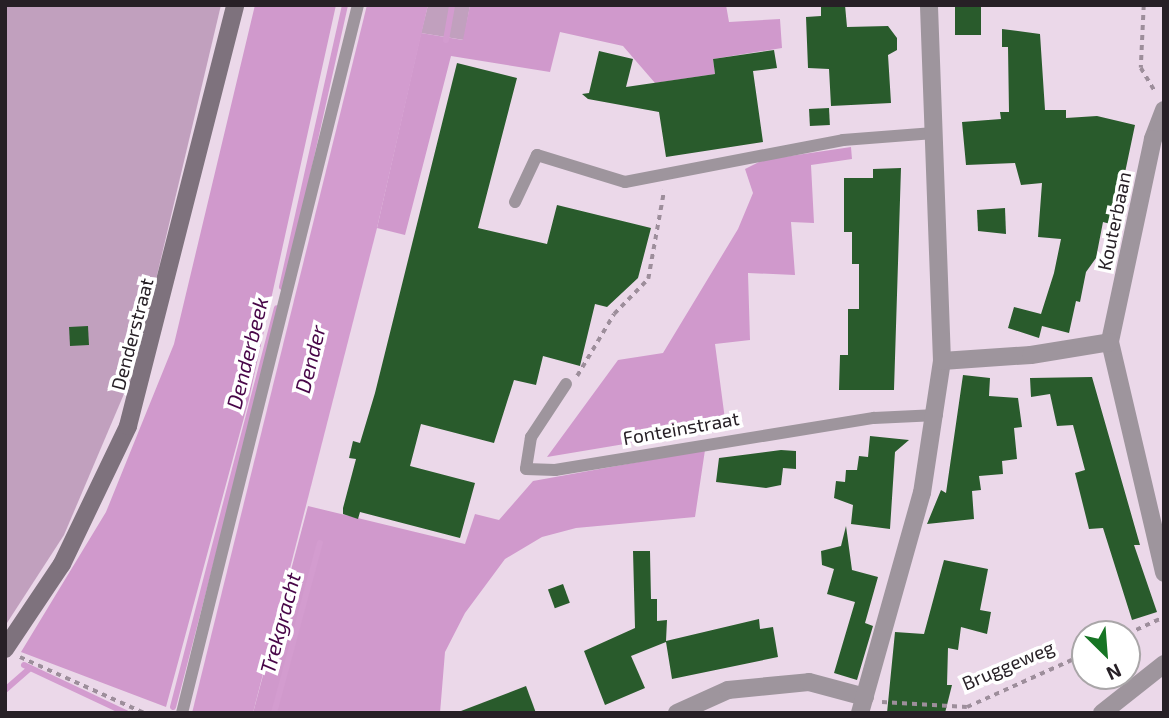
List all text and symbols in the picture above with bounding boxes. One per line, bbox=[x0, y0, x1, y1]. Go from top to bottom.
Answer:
street label: Kouterbaan bbox=[1092, 170, 1136, 272]
street label: Denderstraat bbox=[106, 275, 158, 393]
water label: Denderbeek bbox=[221, 294, 273, 412]
water label: Dender bbox=[289, 322, 331, 396]
street label: Fonteinstraat bbox=[621, 407, 741, 449]
water label: Trekgracht bbox=[254, 570, 306, 676]
north arrow bbox=[1071, 620, 1141, 690]
street label: Bruggeweg bbox=[958, 635, 1058, 695]
text: N bbox=[1103, 659, 1125, 686]

